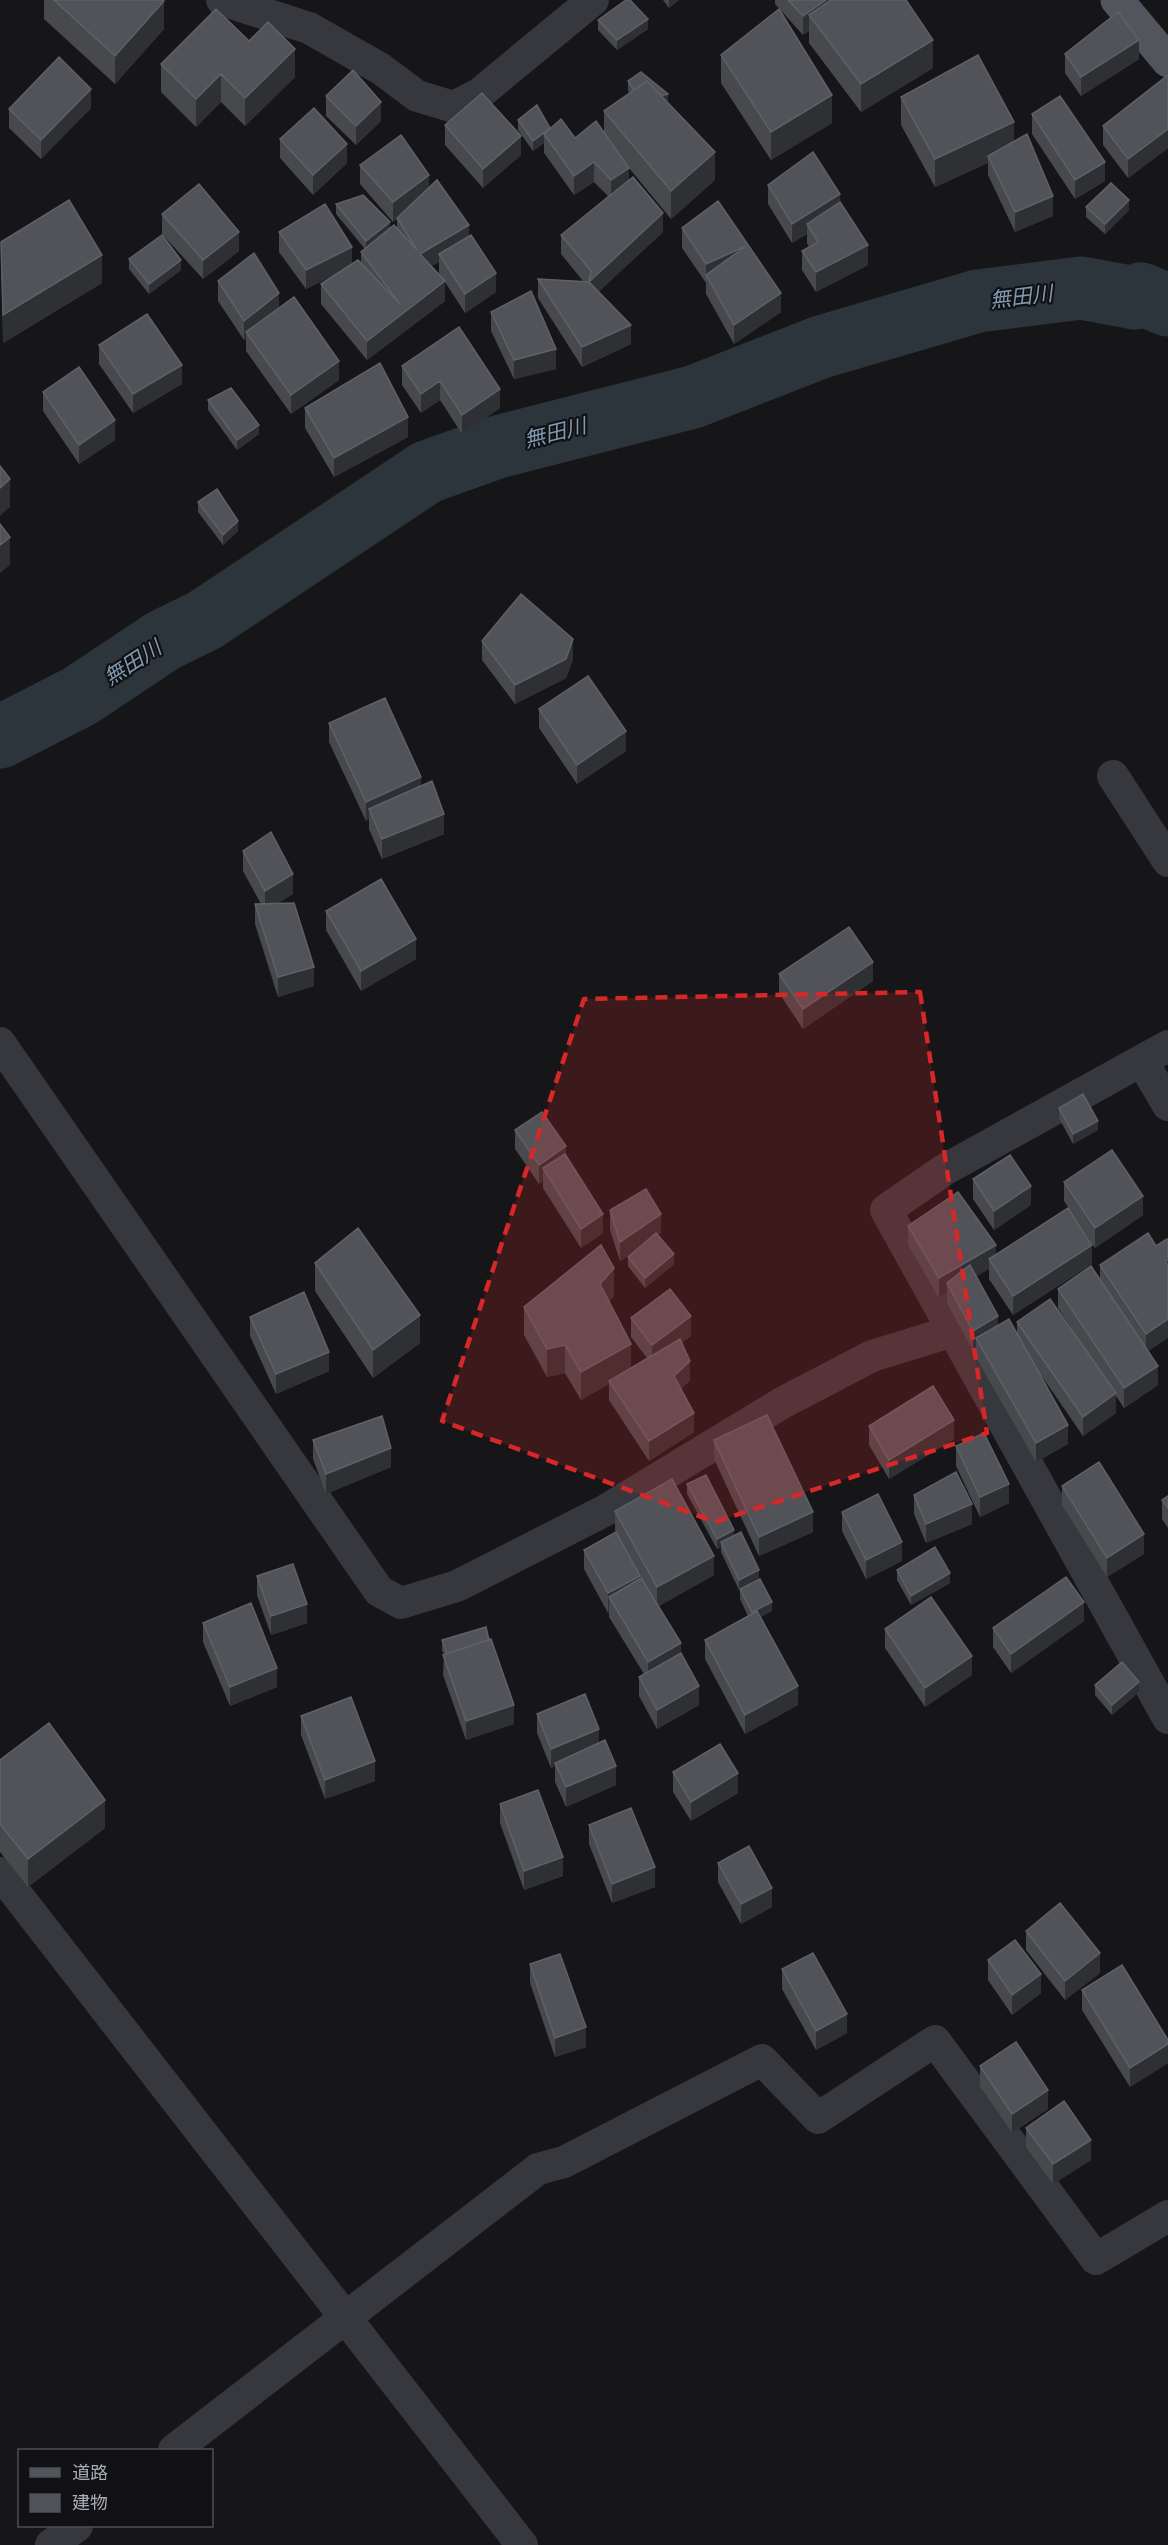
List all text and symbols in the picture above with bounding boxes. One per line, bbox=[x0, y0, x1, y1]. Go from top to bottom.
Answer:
water label: 無田川 bbox=[988, 280, 1056, 312]
water label: 無田川 bbox=[522, 412, 590, 451]
water label: 無田川 bbox=[99, 634, 167, 689]
legend bbox=[18, 2449, 213, 2527]
text: 道路 bbox=[72, 2462, 108, 2483]
text: 建物 bbox=[72, 2492, 108, 2513]

